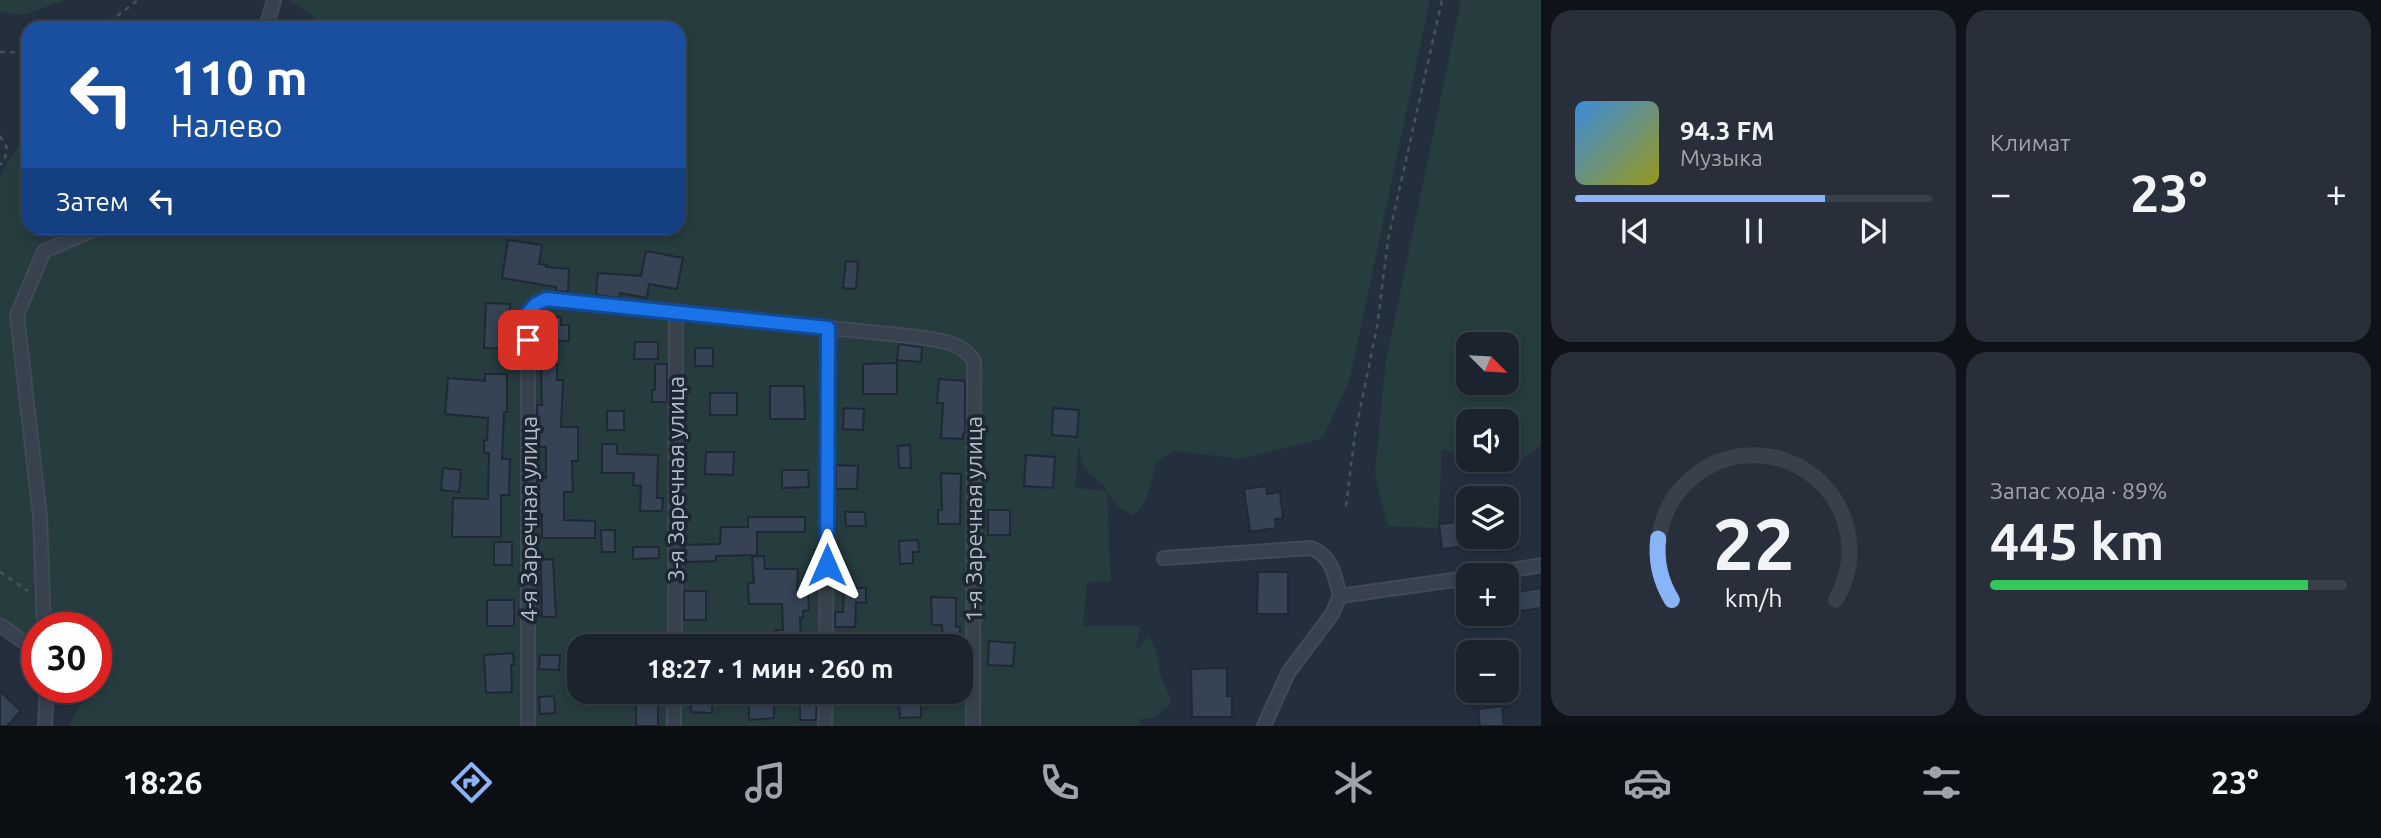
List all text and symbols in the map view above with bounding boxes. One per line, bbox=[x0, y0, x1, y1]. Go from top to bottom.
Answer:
icon: left bbox=[56, 49, 147, 140]
text: 110 m bbox=[171, 49, 308, 104]
text: Налево bbox=[171, 107, 283, 143]
text: 94.3 FM bbox=[1680, 116, 1774, 145]
text: Климат bbox=[1990, 130, 2070, 155]
text: Музыка bbox=[1680, 145, 1763, 170]
text: 23° bbox=[2130, 164, 2207, 222]
text: − bbox=[1990, 172, 2011, 214]
text: + bbox=[2326, 172, 2347, 214]
icon: left bbox=[143, 182, 181, 220]
text: Затем bbox=[56, 187, 129, 216]
icon: previous bbox=[1616, 212, 1654, 250]
icon: pause bbox=[1735, 212, 1773, 250]
icon: next bbox=[1854, 212, 1892, 250]
pin bbox=[498, 310, 558, 370]
icon: arrive bbox=[509, 321, 547, 359]
north arrow bbox=[1456, 332, 1519, 396]
map controls bbox=[1456, 332, 1519, 703]
street label: 3-я Заречная улица bbox=[663, 376, 688, 582]
button: sound bbox=[1456, 409, 1519, 472]
street label: 4-я Заречная улица bbox=[516, 416, 541, 622]
street label: 1-я Заречная улица bbox=[961, 416, 986, 622]
text: Запас хода · 89% bbox=[1990, 478, 2167, 503]
button: layers bbox=[1456, 486, 1519, 549]
text: 22 bbox=[1712, 502, 1795, 584]
text: 445 km bbox=[1990, 512, 2164, 570]
position arrow bbox=[790, 528, 864, 602]
button: + bbox=[1456, 563, 1519, 626]
text: km/h bbox=[1725, 584, 1782, 612]
speed limit sign: 30 bbox=[21, 612, 112, 703]
button: − bbox=[1456, 640, 1519, 703]
text: 18:27 · 1 мин · 260 m bbox=[647, 654, 893, 683]
icon: directions bbox=[447, 758, 496, 807]
icon: music bbox=[741, 758, 790, 807]
icon: phone bbox=[1035, 758, 1084, 807]
icon: climate bbox=[1329, 758, 1378, 807]
icon: car bbox=[1623, 758, 1672, 807]
icon: filters bbox=[1917, 758, 1966, 807]
text: 18:26 bbox=[122, 764, 203, 800]
text: 23° bbox=[2211, 764, 2259, 800]

